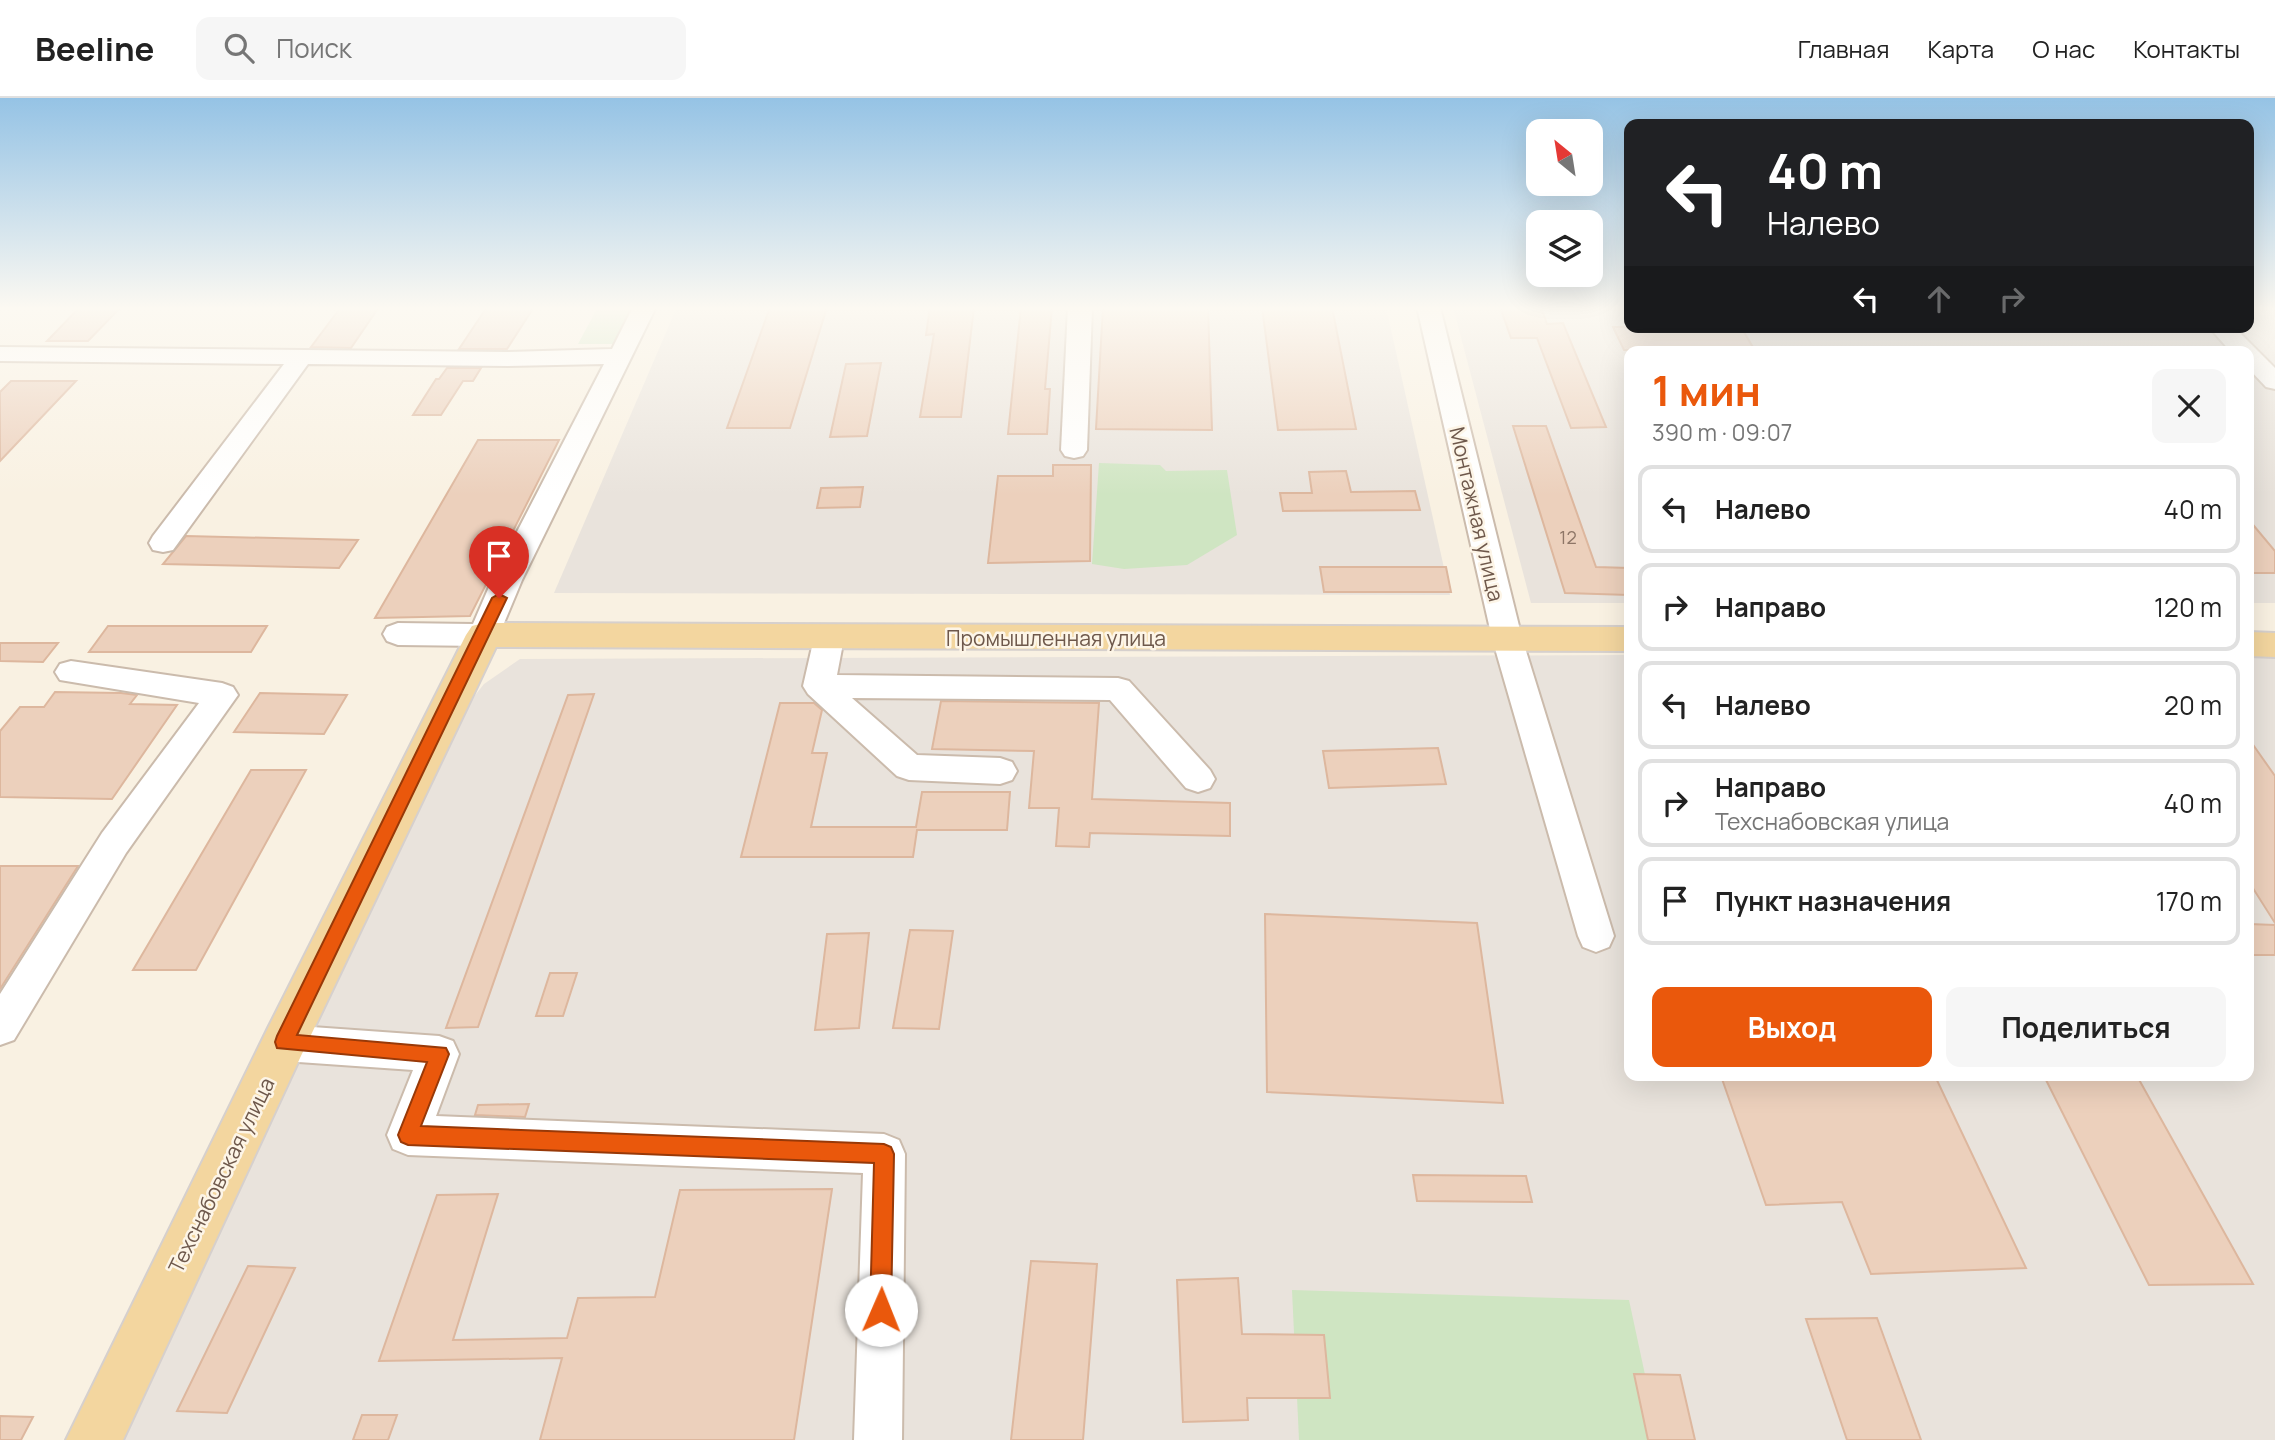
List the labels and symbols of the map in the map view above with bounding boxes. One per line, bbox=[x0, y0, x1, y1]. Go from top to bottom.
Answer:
north arrow bbox=[1526, 119, 1603, 196]
street label: Монтажная улица bbox=[1443, 424, 1511, 604]
house number: 12 bbox=[1559, 525, 1577, 549]
pin bbox=[469, 526, 529, 598]
street label: Промышленная улица bbox=[946, 624, 1166, 652]
street label: Техснабовская улица bbox=[162, 1073, 280, 1277]
position arrow bbox=[844, 1273, 918, 1347]

